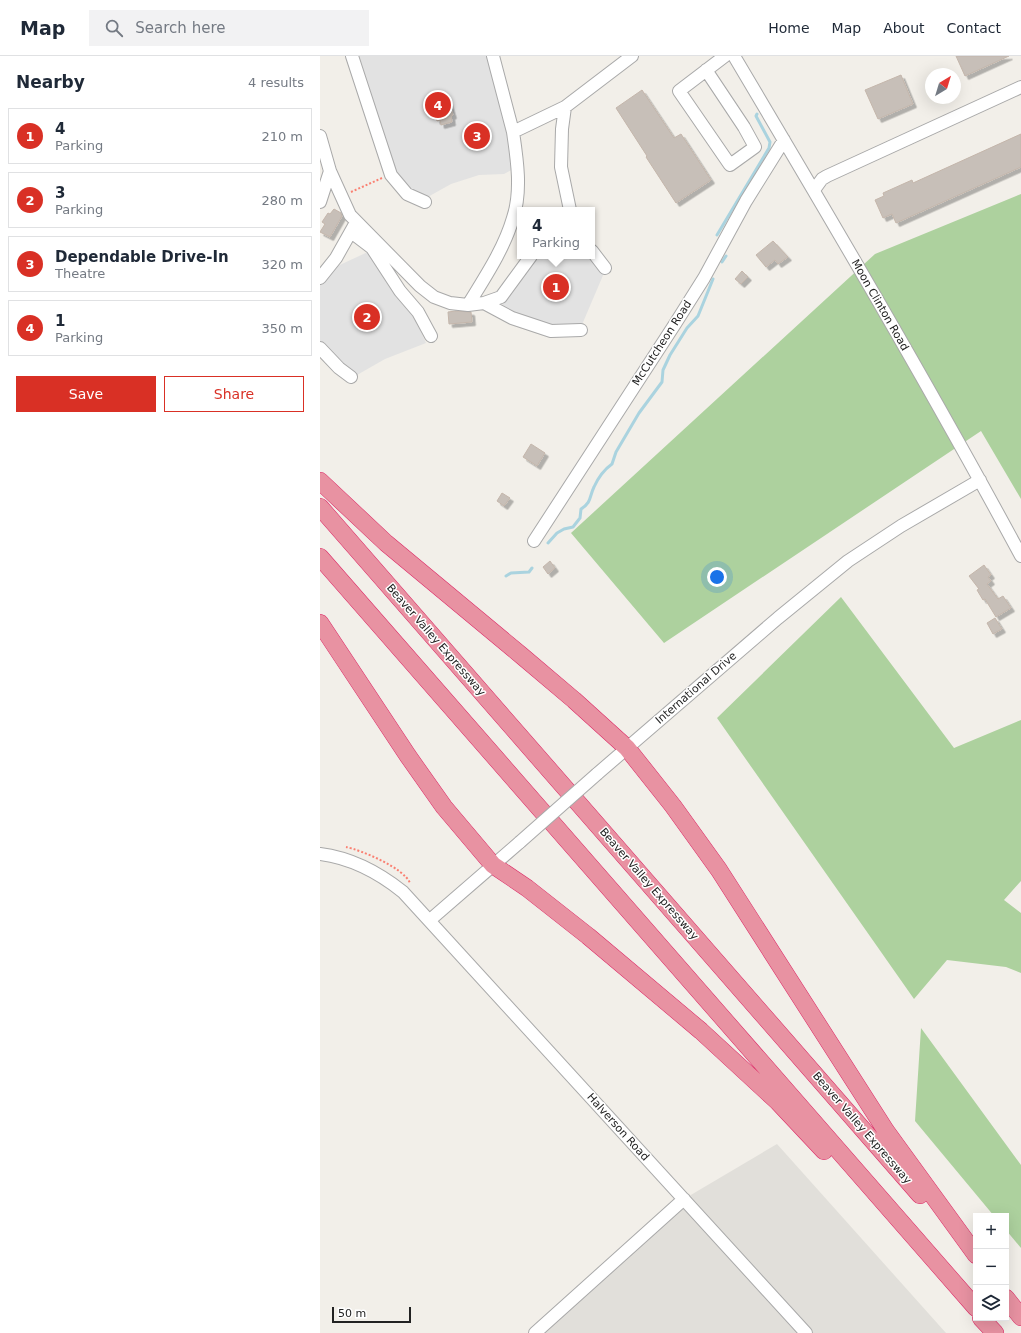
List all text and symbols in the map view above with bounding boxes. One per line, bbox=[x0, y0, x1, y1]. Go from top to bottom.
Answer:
search box bbox=[89, 10, 369, 46]
text: Map bbox=[20, 17, 65, 39]
icon: search bbox=[103, 17, 125, 39]
text: Search here bbox=[135, 19, 225, 37]
text: Home bbox=[768, 20, 810, 36]
text: Map bbox=[832, 20, 861, 36]
text: About bbox=[883, 20, 925, 36]
text: Contact bbox=[947, 20, 1001, 36]
north arrow bbox=[925, 68, 961, 104]
text: Nearby bbox=[16, 72, 85, 92]
text: 4 results bbox=[248, 75, 304, 90]
pin: 4 bbox=[425, 90, 451, 120]
text: 4 bbox=[55, 120, 65, 138]
pin: 3 bbox=[464, 121, 490, 151]
text: 1 bbox=[25, 129, 35, 144]
text: 210 m bbox=[261, 129, 303, 144]
text: Parking bbox=[55, 138, 103, 153]
text: 3 bbox=[55, 184, 65, 202]
text: 2 bbox=[25, 193, 35, 208]
text: 280 m bbox=[261, 193, 303, 208]
text: Parking bbox=[55, 202, 103, 217]
popup bbox=[517, 207, 595, 259]
text: 4 bbox=[532, 217, 542, 235]
text: Parking bbox=[532, 235, 580, 250]
text: Dependable Drive-In bbox=[55, 248, 229, 266]
text: 3 bbox=[25, 257, 35, 272]
text: 320 m bbox=[261, 257, 303, 272]
street label: Moon Clinton Road bbox=[849, 257, 911, 353]
text: Theatre bbox=[55, 266, 105, 281]
pin: 1 bbox=[543, 272, 569, 302]
street label: McCutcheon Road bbox=[630, 298, 694, 388]
pin: 2 bbox=[354, 302, 380, 332]
text: 1 bbox=[55, 312, 65, 330]
text: 4 bbox=[25, 321, 35, 336]
text: 350 m bbox=[261, 321, 303, 336]
text: Parking bbox=[55, 330, 103, 345]
button: Save bbox=[16, 376, 156, 412]
button: Share bbox=[164, 376, 304, 412]
your location bbox=[707, 567, 727, 587]
street label: Beaver Valley Expressway bbox=[384, 581, 488, 699]
street label: International Drive bbox=[653, 649, 739, 727]
street label: Beaver Valley Expressway bbox=[597, 825, 701, 943]
street label: Beaver Valley Expressway bbox=[810, 1069, 914, 1187]
street label: Halverson Road bbox=[584, 1091, 652, 1163]
map controls bbox=[973, 1213, 1009, 1321]
button: + bbox=[973, 1213, 1009, 1249]
button: − bbox=[973, 1249, 1009, 1285]
button: layers bbox=[973, 1285, 1009, 1321]
scale bar bbox=[332, 1305, 411, 1324]
text: 50 m bbox=[338, 1307, 366, 1320]

